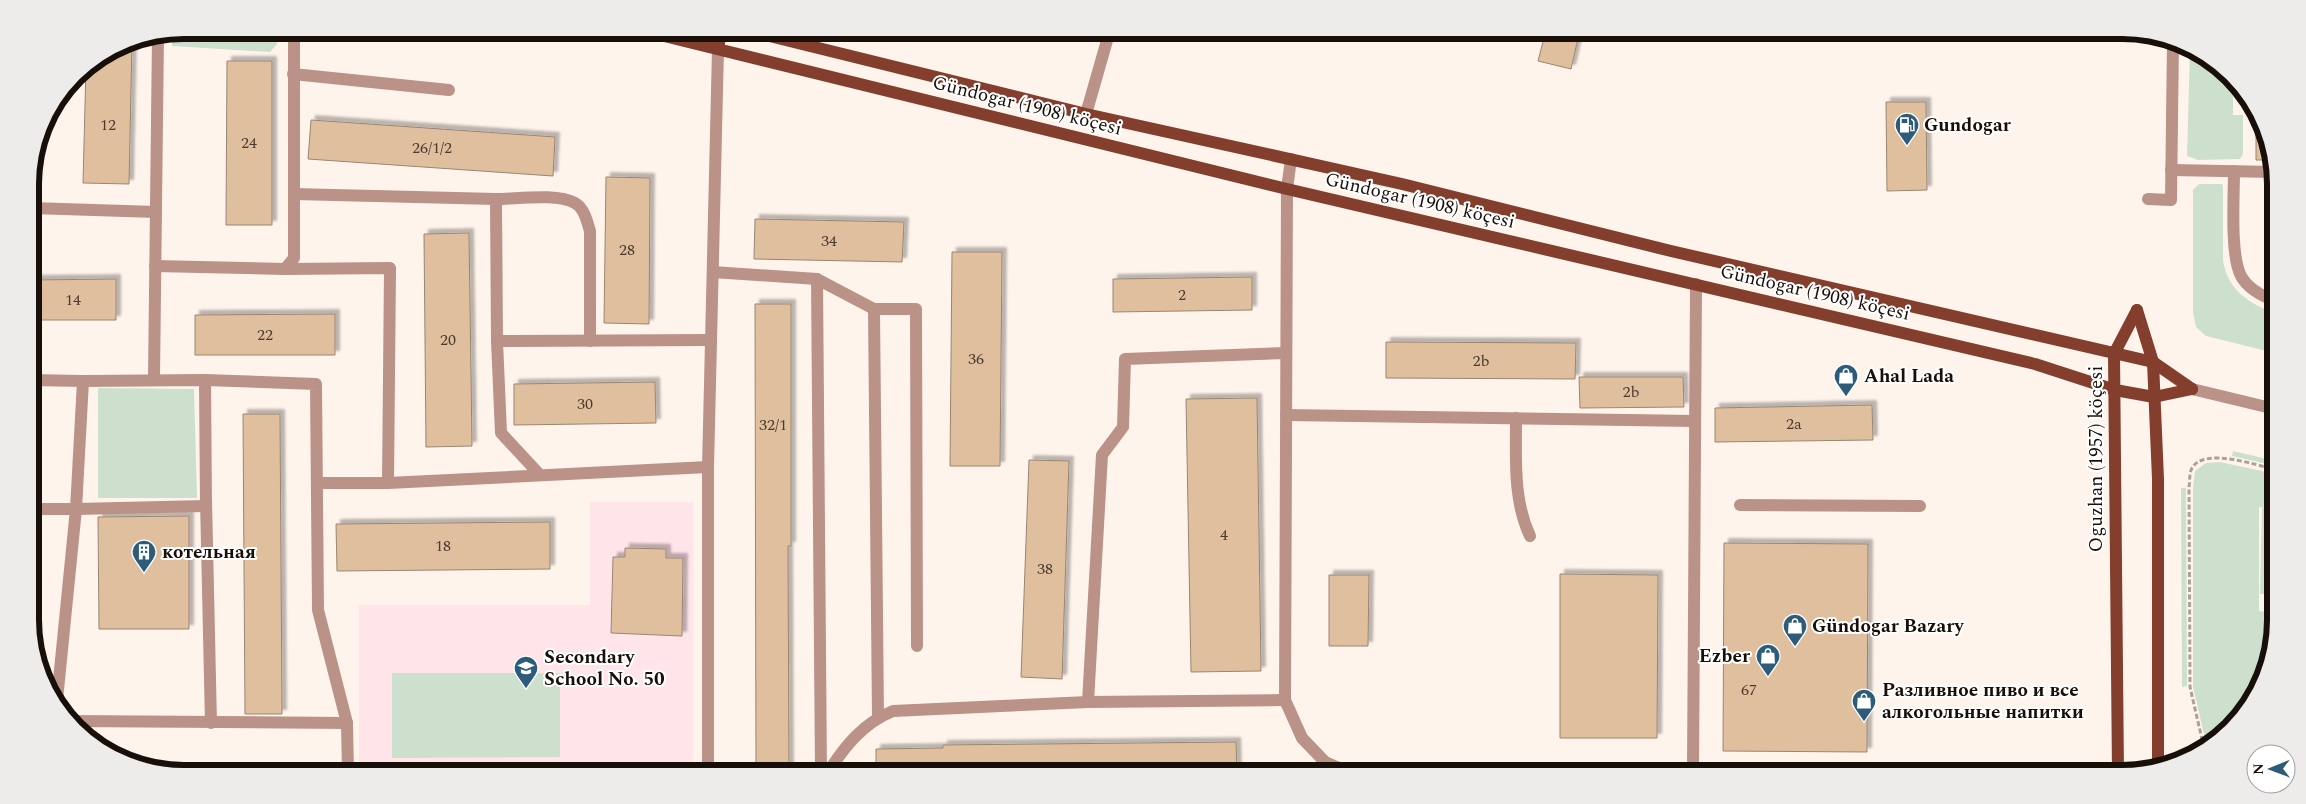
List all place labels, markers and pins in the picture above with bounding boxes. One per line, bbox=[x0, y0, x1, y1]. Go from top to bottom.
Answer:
place label: Gundogar bbox=[1924, 111, 2012, 140]
fuel station icon: Gundogar bbox=[1894, 112, 1920, 146]
place label: Ahal Lada bbox=[1864, 362, 1954, 391]
shop icon: Ahal Lada bbox=[1833, 363, 1859, 397]
place label: котельная bbox=[162, 538, 256, 567]
building icon: котельная bbox=[131, 539, 157, 573]
place label: Gündogar Bazary bbox=[1812, 612, 1965, 641]
shop icon: Gündogar Bazary bbox=[1782, 613, 1808, 647]
place label: Ezber bbox=[1699, 642, 1751, 671]
place label: Secondary School No. 50 bbox=[544, 643, 665, 694]
shop icon: Ezber bbox=[1755, 643, 1781, 677]
school or university icon: Secondary School No. 50 bbox=[513, 655, 539, 689]
place label: Разливное пиво и все алкогольные напитки bbox=[1882, 676, 2084, 727]
shop icon: Разливное пиво и все алкогольные напитки bbox=[1851, 688, 1877, 722]

